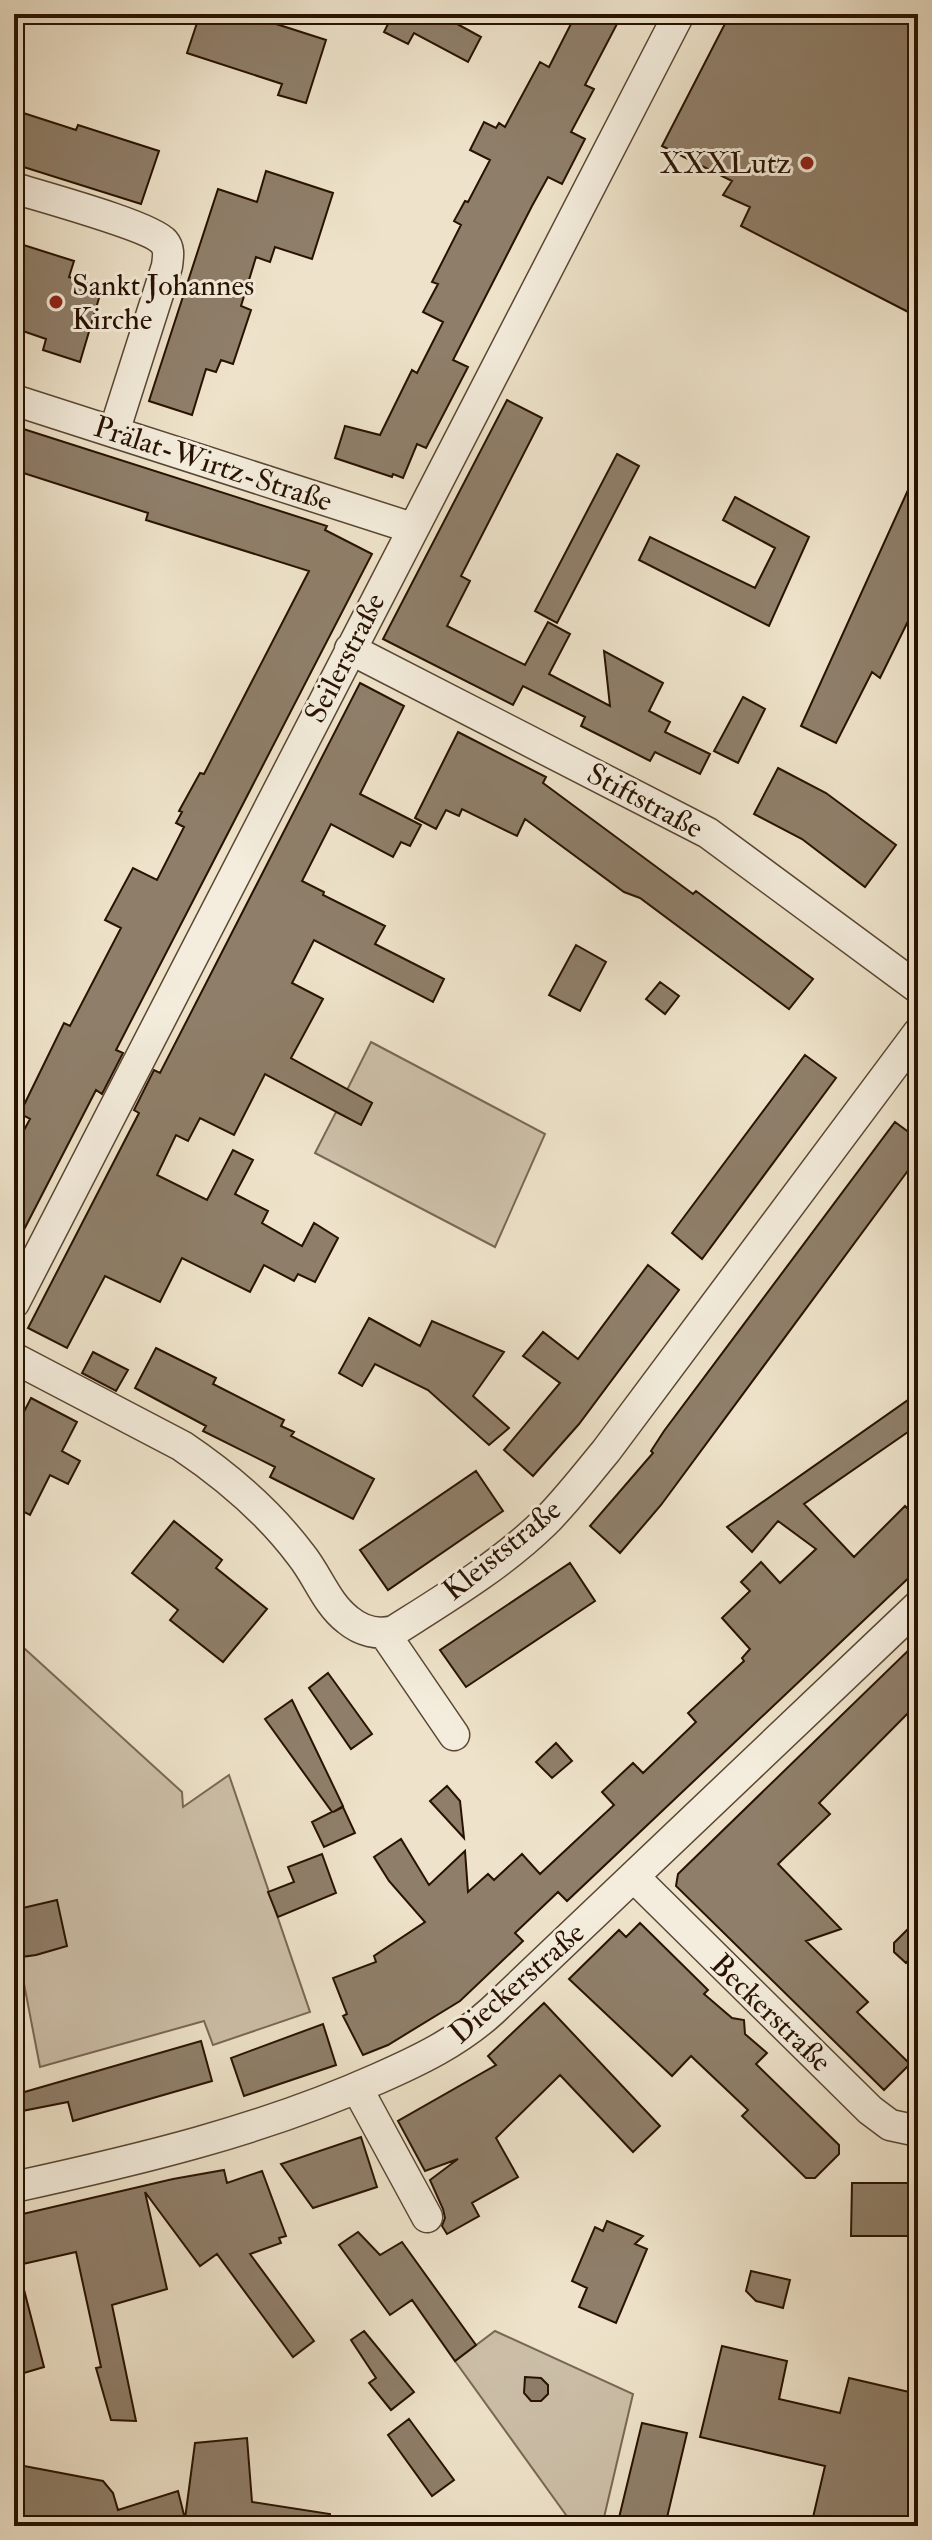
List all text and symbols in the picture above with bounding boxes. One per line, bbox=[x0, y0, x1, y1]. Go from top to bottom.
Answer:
place label: XXXLutz bbox=[660, 145, 791, 182]
marker: XXXLutz bbox=[798, 154, 816, 172]
place label: Sankt Johannes Kirche bbox=[72, 267, 254, 338]
marker: Sankt Johannes Kirche bbox=[47, 293, 65, 311]
street label: Prälat-Wirtz-Straße bbox=[89, 408, 337, 520]
street label: Seilerstraße bbox=[297, 587, 393, 729]
street label: Stiftstraße bbox=[581, 755, 709, 847]
street label: Kleiststraße bbox=[435, 1491, 569, 1609]
street label: Dieckerstraße bbox=[442, 1914, 592, 2052]
street label: Beckerstraße bbox=[703, 1946, 839, 2080]

